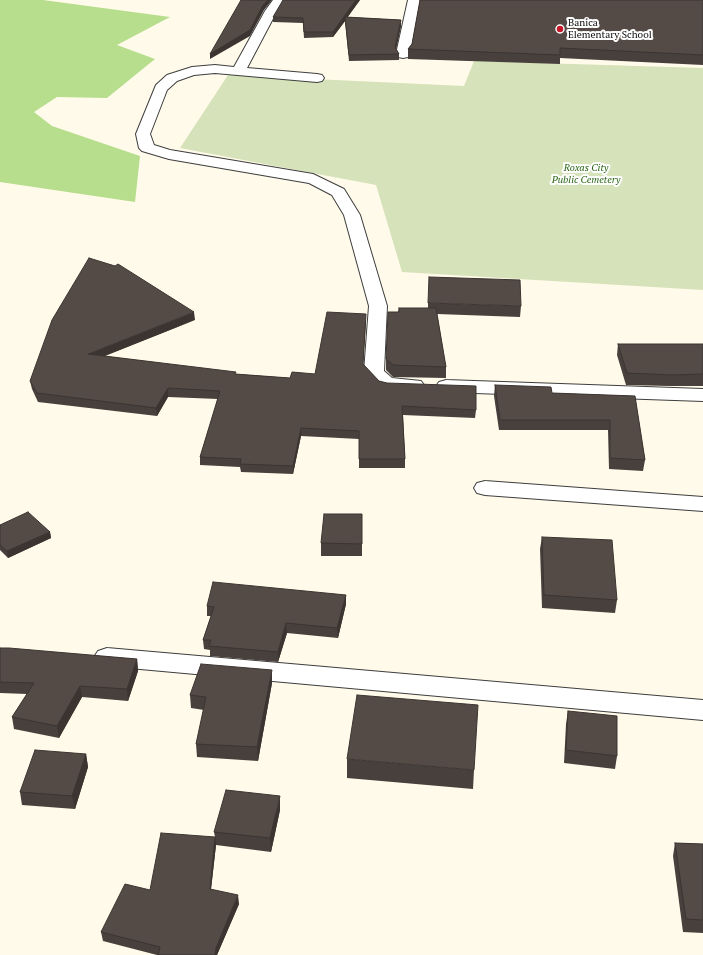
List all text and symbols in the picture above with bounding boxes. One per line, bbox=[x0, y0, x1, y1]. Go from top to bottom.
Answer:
place label: Banica Elementary School bbox=[568, 17, 652, 40]
marker: Banica Elementary School bbox=[555, 24, 565, 34]
park label: Roxas City Public Cemetery bbox=[552, 162, 620, 186]

